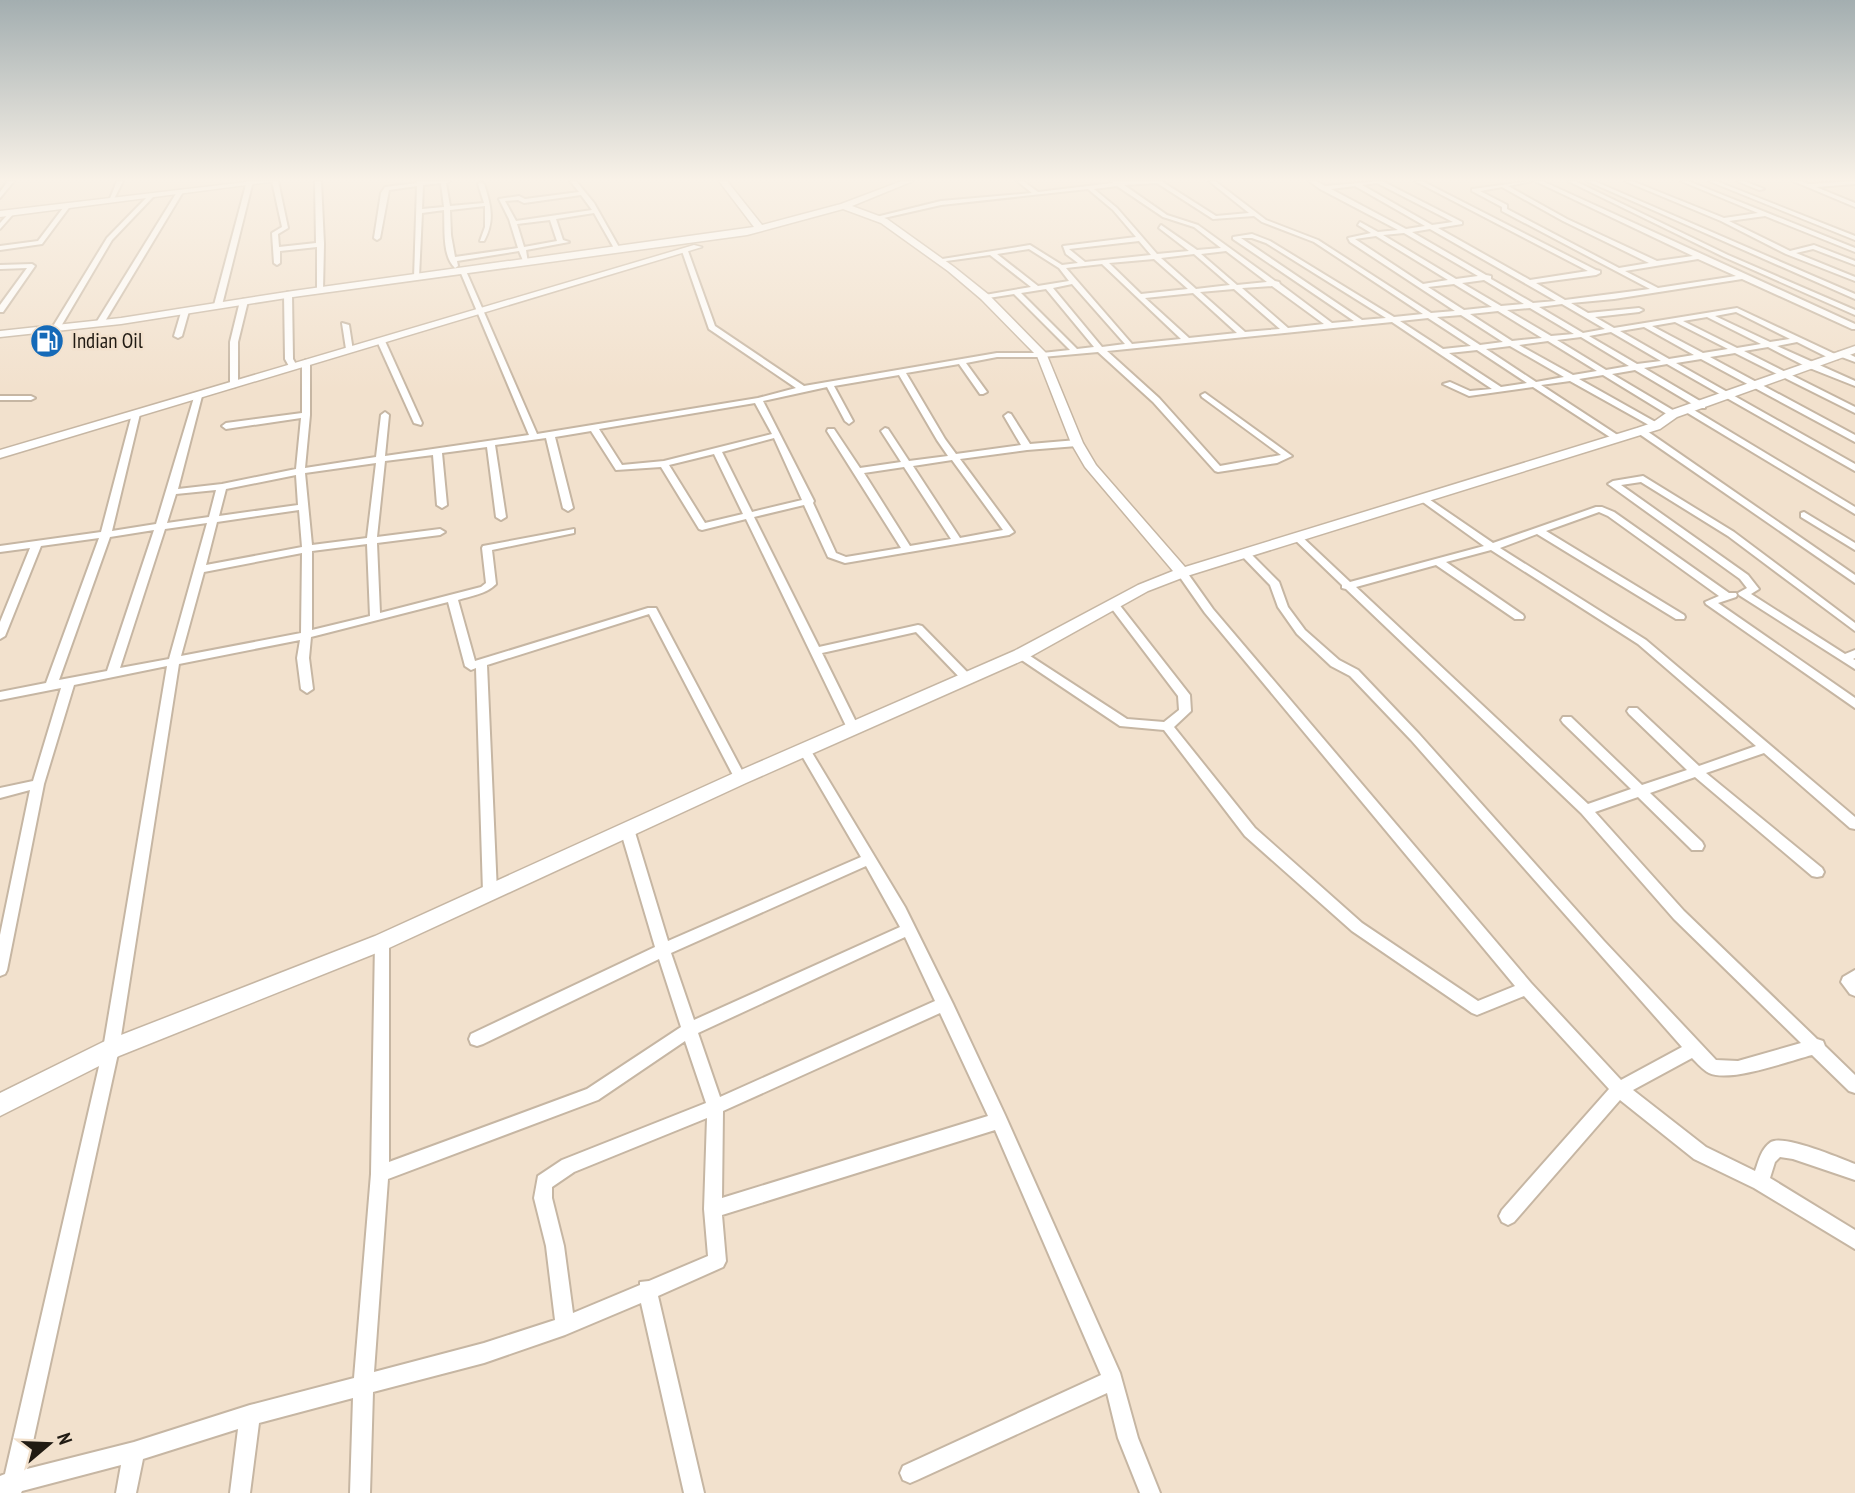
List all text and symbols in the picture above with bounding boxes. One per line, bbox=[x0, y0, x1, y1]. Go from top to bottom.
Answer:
fuel station icon: Indian Oil bbox=[28, 322, 66, 360]
place label: Indian Oil bbox=[72, 327, 143, 354]
north arrow bbox=[14, 1409, 84, 1479]
text: N bbox=[52, 1430, 78, 1447]

